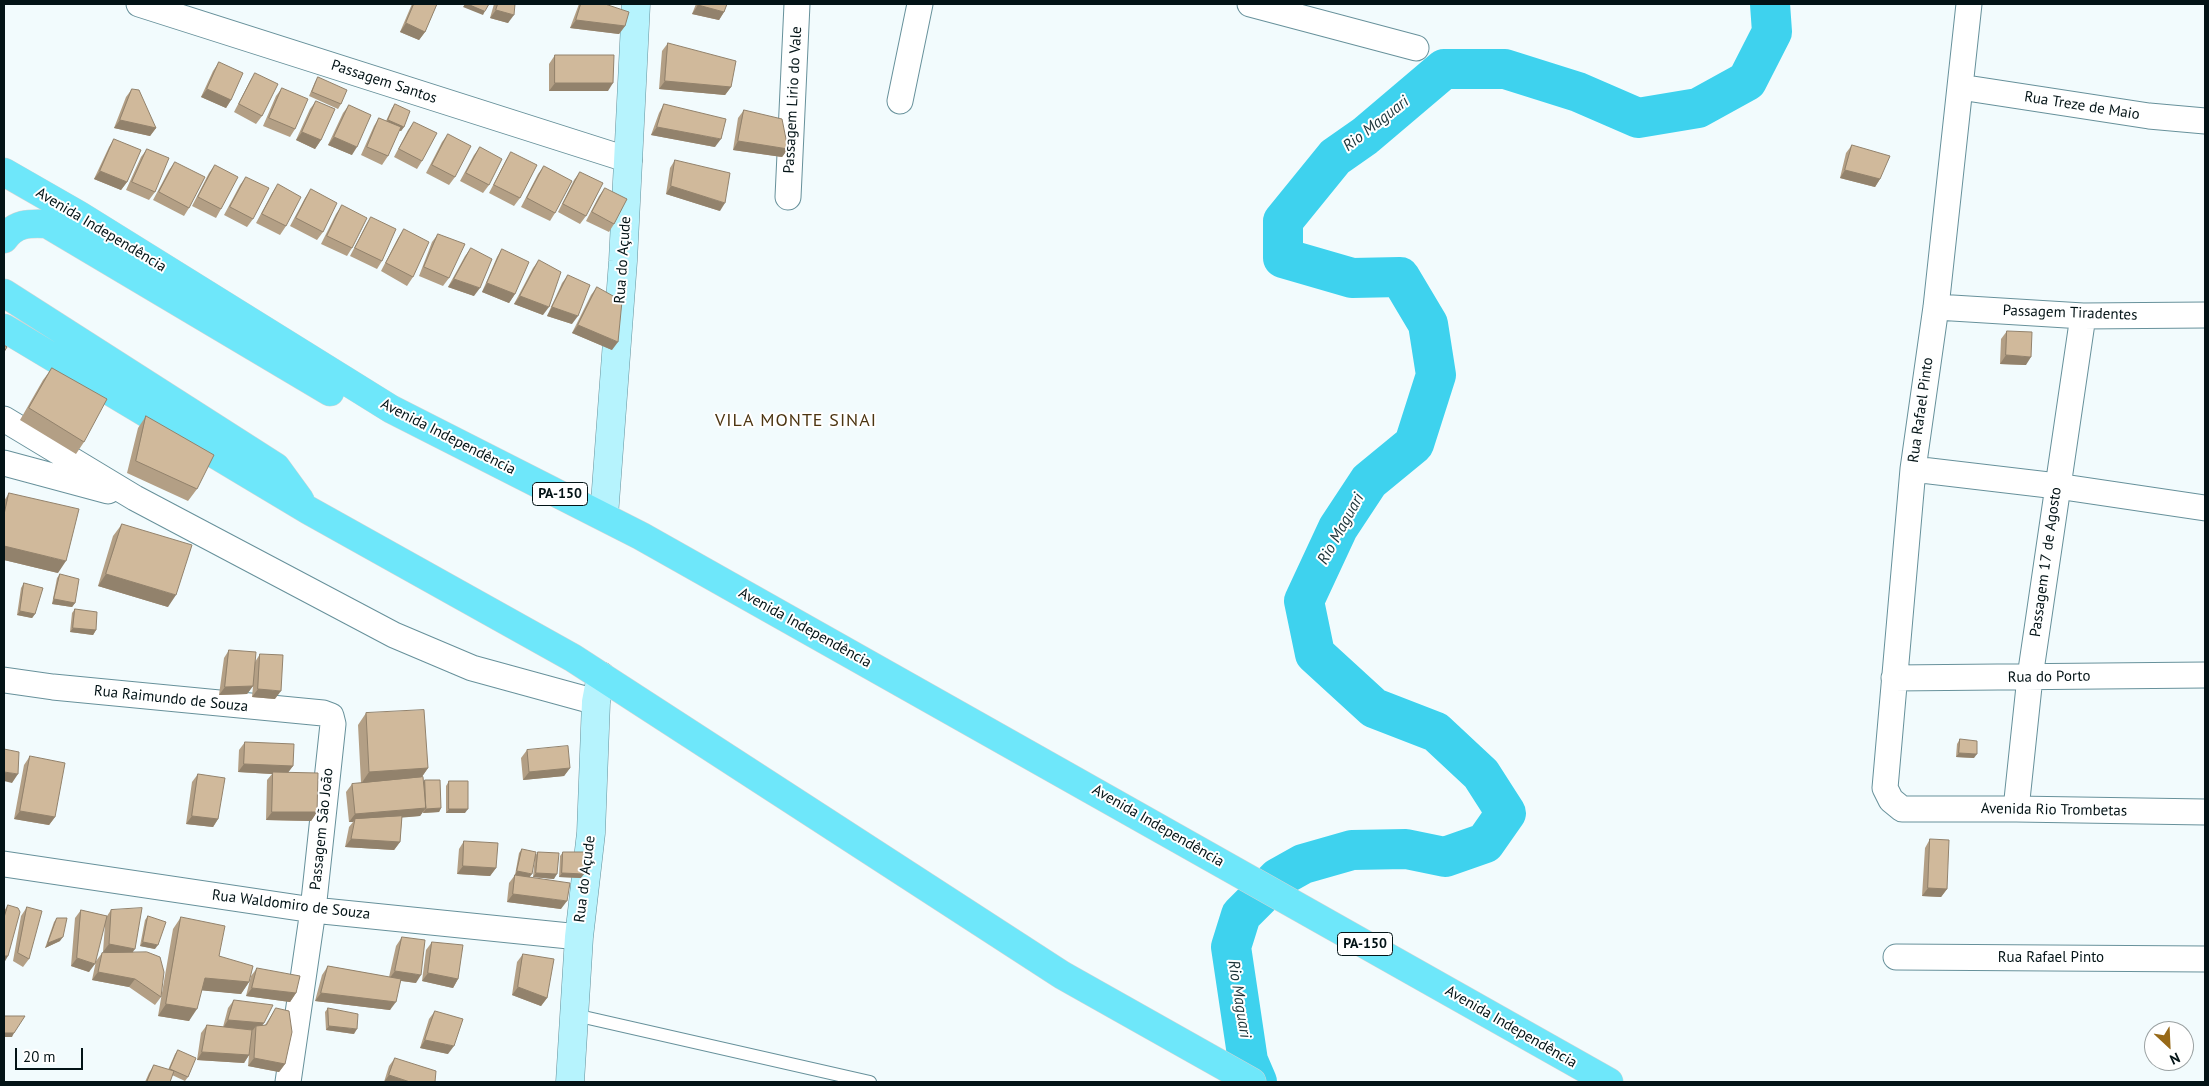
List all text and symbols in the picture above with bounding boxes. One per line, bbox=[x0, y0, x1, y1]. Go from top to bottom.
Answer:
street label: Passagem Lirio do Vale bbox=[780, 26, 806, 174]
street label: Passagem Santos bbox=[329, 56, 439, 108]
street label: Rua Treze de Maio bbox=[2023, 88, 2141, 124]
water label: Rio Maguari bbox=[1339, 92, 1413, 156]
street label: Avenida Independência bbox=[33, 184, 169, 276]
street label: Rua do Açude bbox=[611, 216, 635, 304]
street label: Passagem Tiradentes bbox=[2002, 302, 2138, 324]
street label: Rua Rafael Pinto bbox=[1905, 356, 1937, 464]
street label: Avenida Independência bbox=[378, 395, 518, 479]
district label: VILA MONTE SINAI bbox=[713, 410, 879, 432]
road number: PA-150 bbox=[532, 482, 588, 506]
street label: Passagem 17 de Agosto bbox=[2027, 486, 2065, 638]
water label: Rio Maguari bbox=[1314, 490, 1368, 568]
street label: Avenida Independência bbox=[735, 584, 875, 672]
street label: Rua do Porto bbox=[2007, 667, 2091, 687]
street label: Rua Raimundo de Souza bbox=[93, 682, 249, 716]
street label: Passagem São João bbox=[307, 767, 337, 891]
street label: Avenida Independência bbox=[1089, 781, 1227, 871]
street label: Avenida Rio Trombetas bbox=[1981, 800, 2127, 820]
street label: Rua do Açude bbox=[571, 834, 599, 924]
street label: Rua Waldomiro de Souza bbox=[211, 886, 371, 924]
road number: PA-150 bbox=[1338, 932, 1392, 956]
street label: Rua Rafael Pinto bbox=[1998, 949, 2104, 967]
water label: Rio Maguari bbox=[1223, 959, 1255, 1039]
street label: Avenida Independência bbox=[1442, 982, 1580, 1072]
north arrow bbox=[2144, 1021, 2194, 1071]
scale bar bbox=[18, 1038, 85, 1070]
text: 20 m bbox=[23, 1047, 56, 1066]
text: N bbox=[2167, 1049, 2183, 1069]

